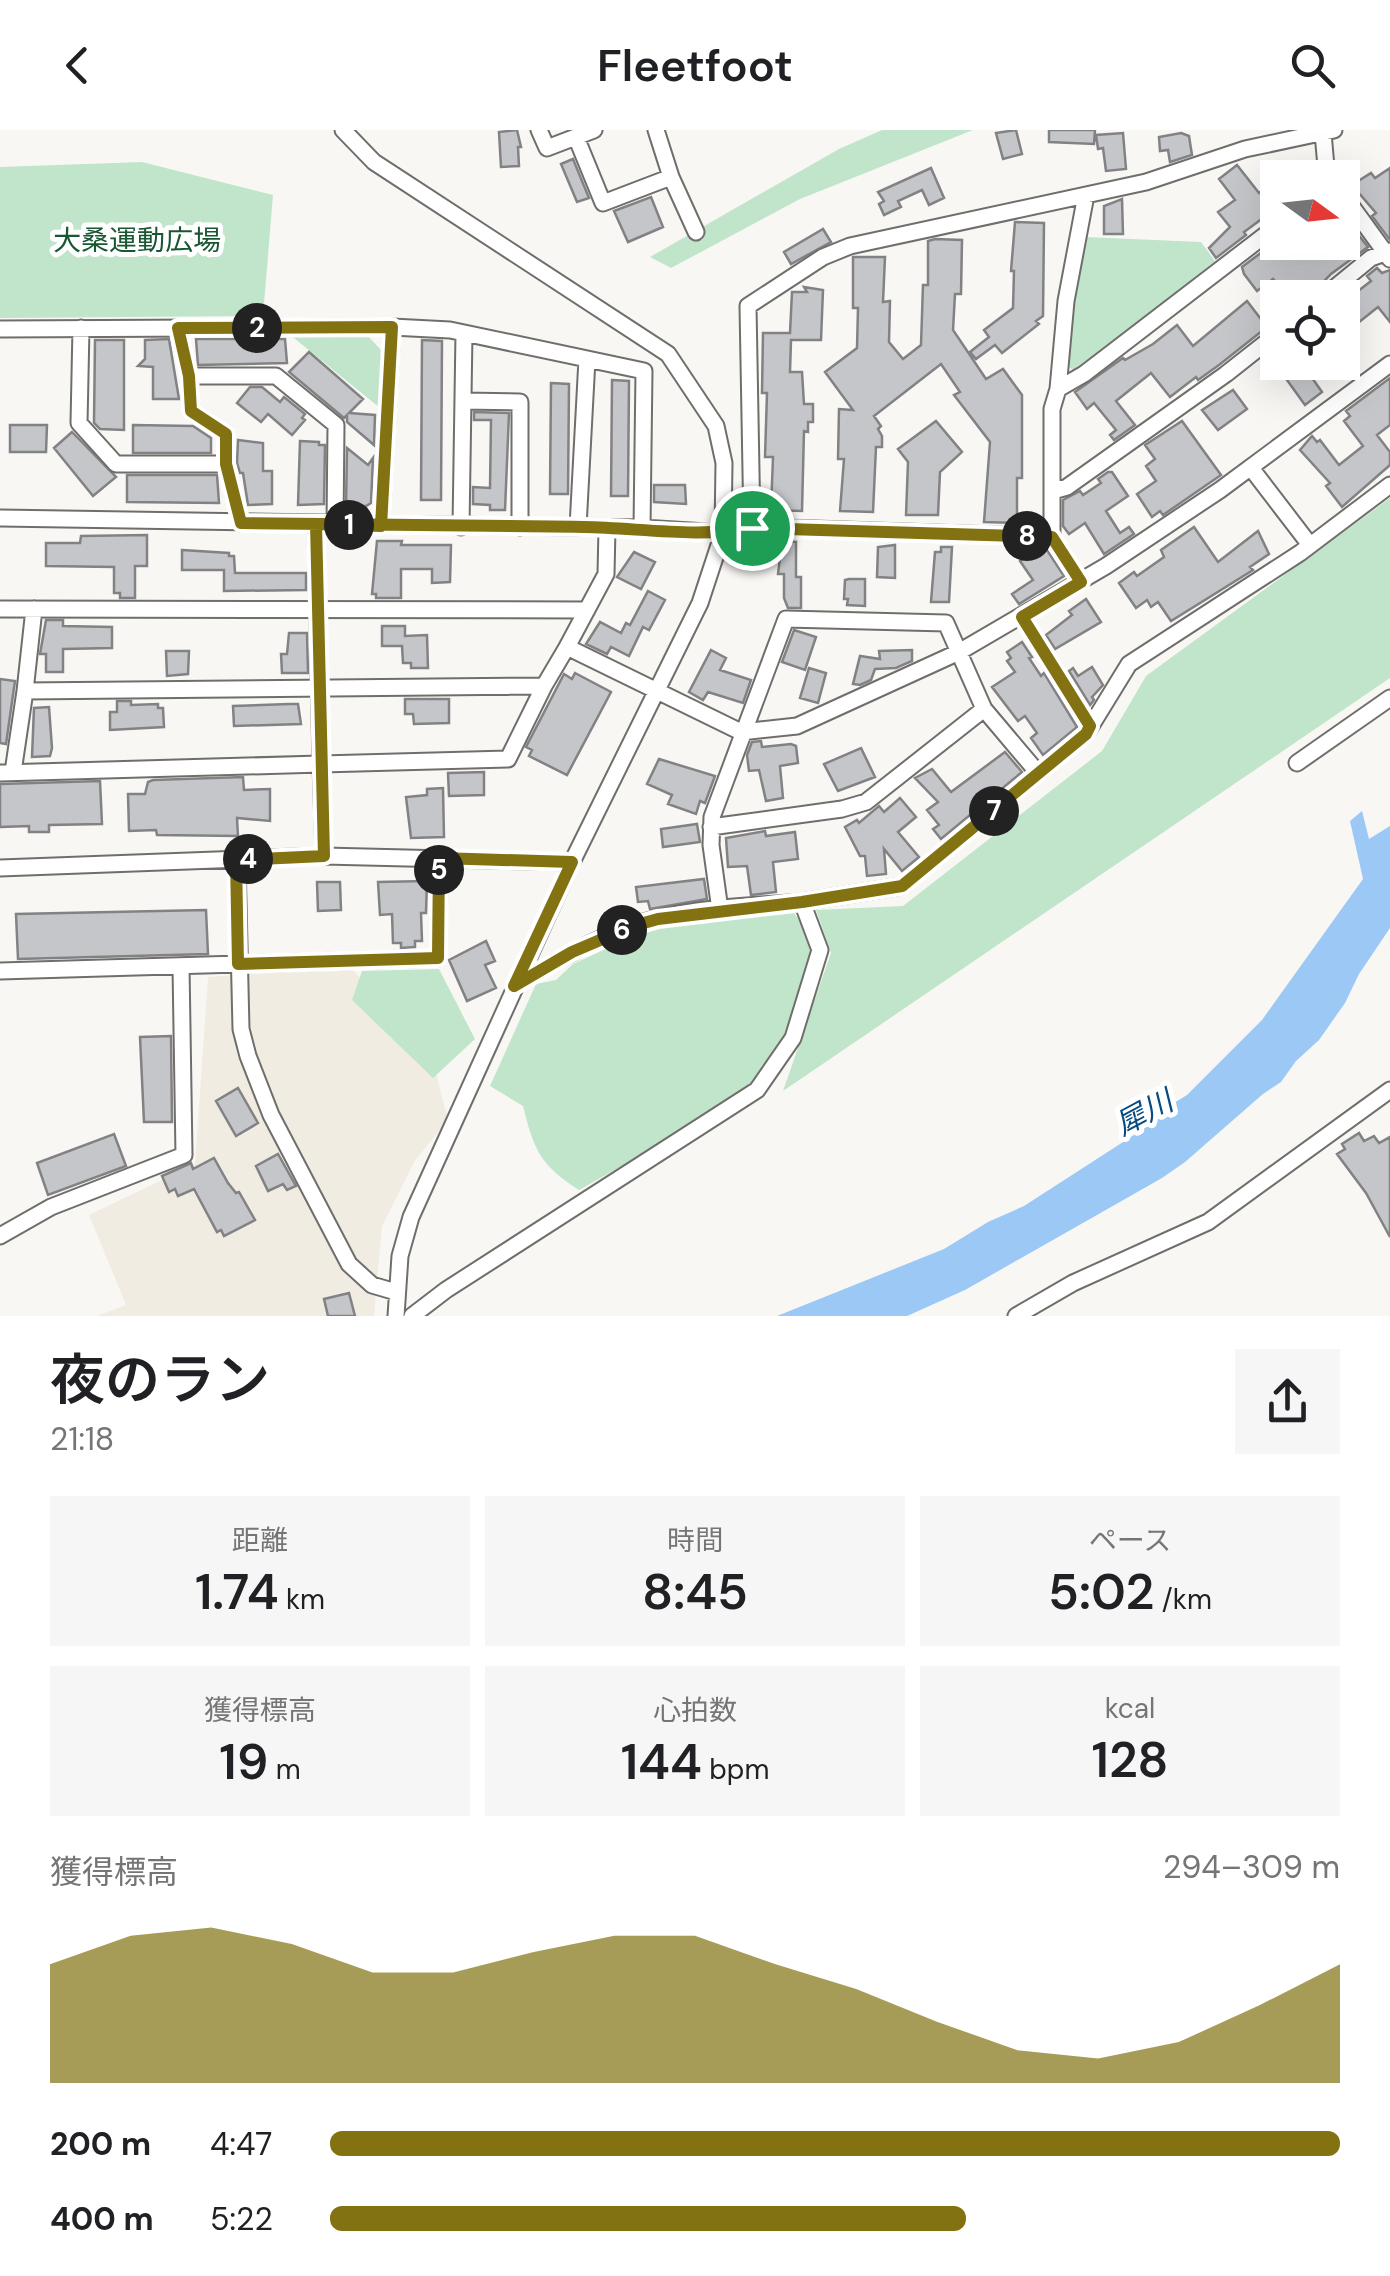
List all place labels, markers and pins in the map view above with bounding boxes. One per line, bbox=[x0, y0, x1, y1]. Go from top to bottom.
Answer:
pin: 2 bbox=[232, 303, 282, 353]
pin bbox=[710, 486, 795, 571]
pin: 1 bbox=[324, 500, 374, 550]
pin: 8 bbox=[1002, 511, 1052, 561]
pin: 7 bbox=[969, 786, 1019, 836]
pin: 4 bbox=[223, 834, 273, 884]
pin: 5 bbox=[414, 845, 464, 895]
pin: 6 bbox=[597, 905, 647, 955]

